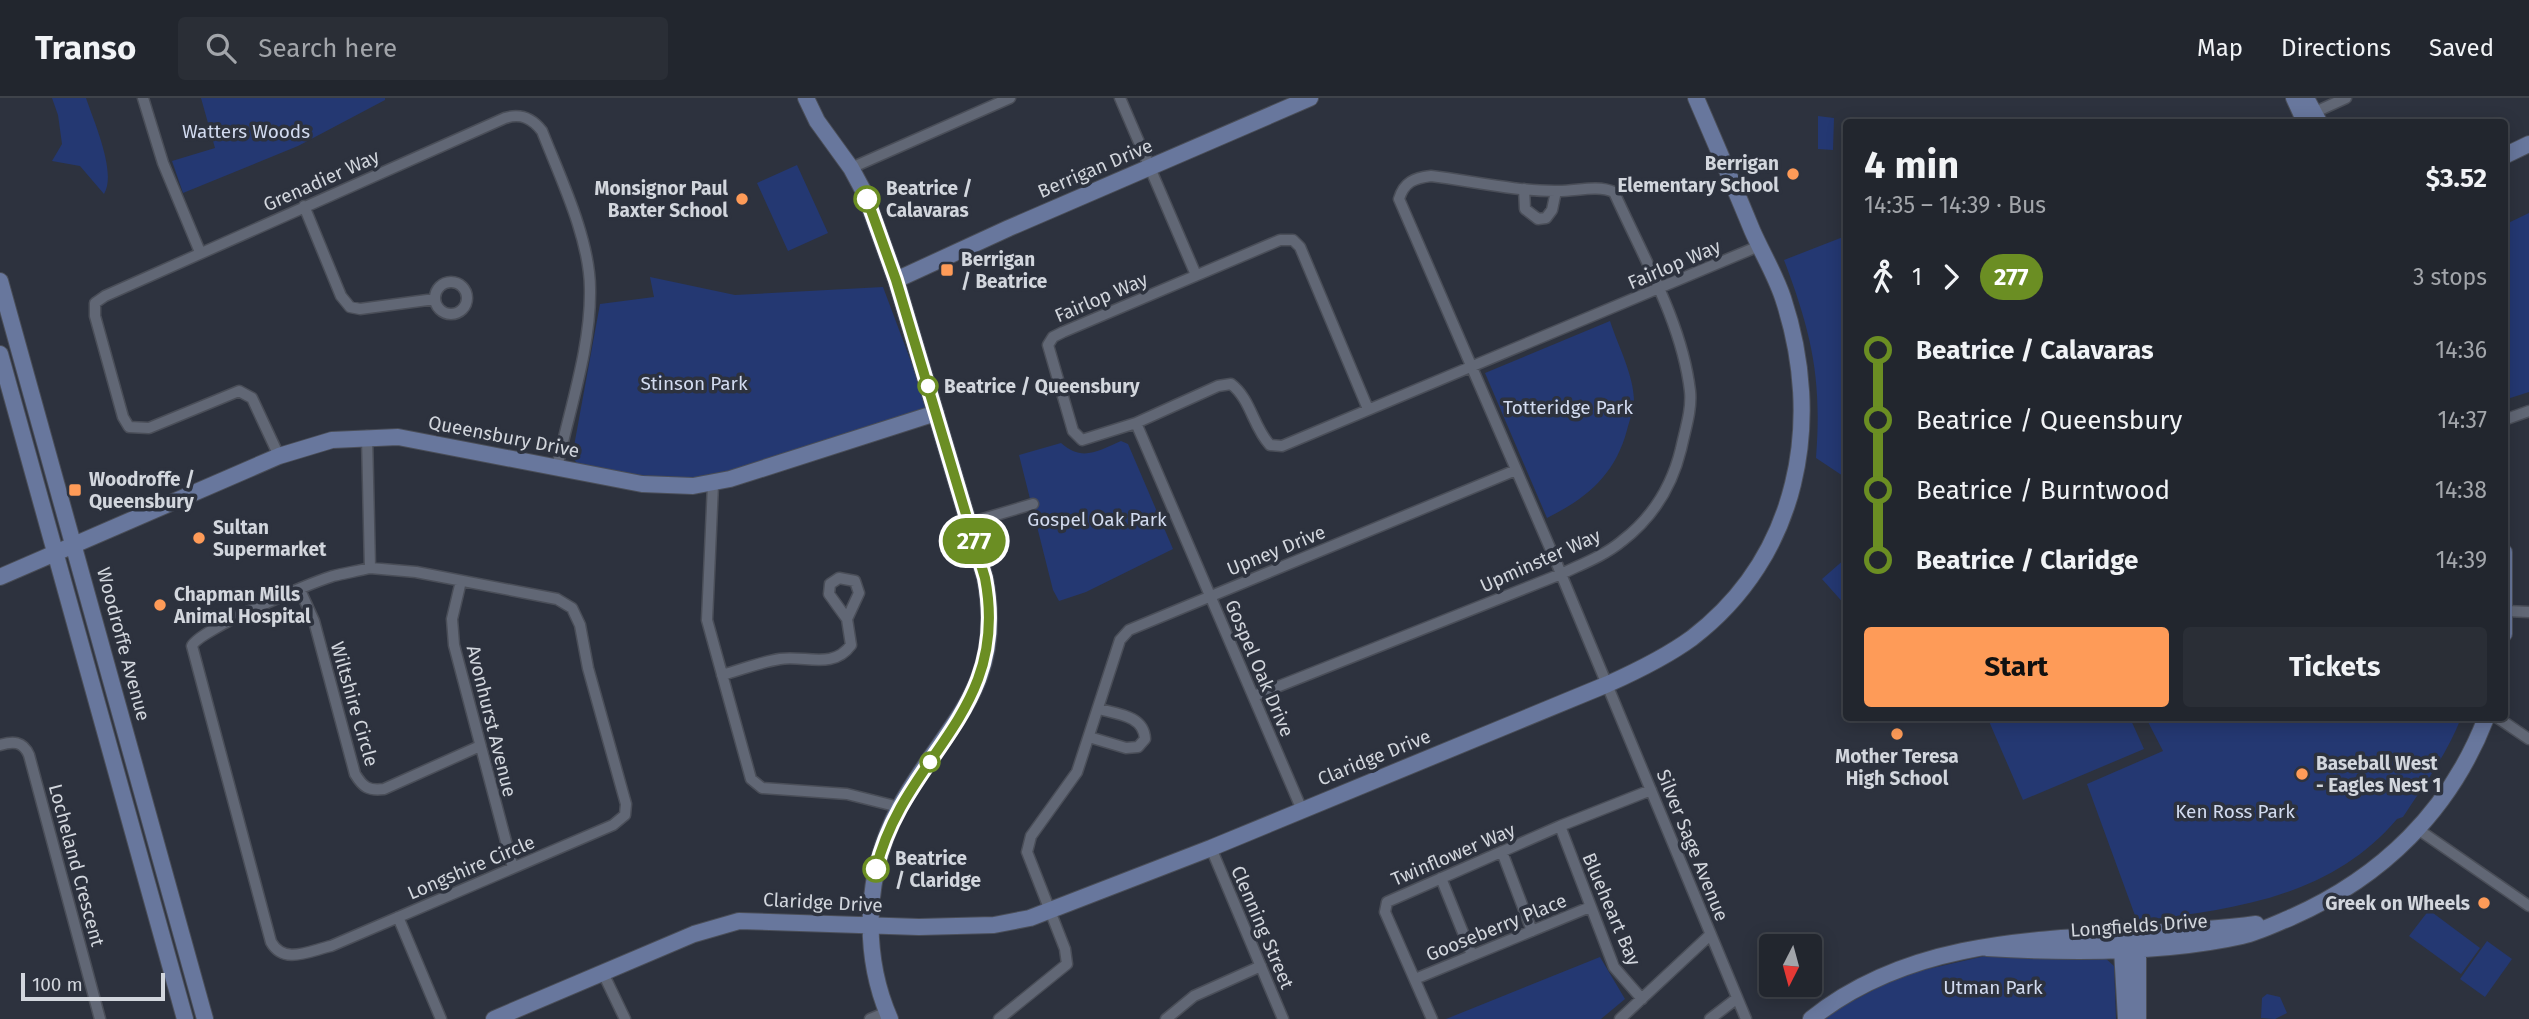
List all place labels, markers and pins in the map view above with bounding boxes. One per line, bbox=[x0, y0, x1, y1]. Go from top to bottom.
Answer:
place label: Berrigan Elementary School bbox=[1617, 152, 1779, 197]
marker: Berrigan Elementary School bbox=[1785, 166, 1801, 182]
place label: Monsignor Paul Baxter School bbox=[594, 177, 728, 222]
place label: Beatrice / Calavaras bbox=[886, 177, 972, 222]
marker: Beatrice / Calavaras bbox=[854, 186, 880, 212]
marker: Monsignor Paul Baxter School bbox=[734, 191, 750, 207]
place label: Berrigan / Beatrice bbox=[961, 248, 1047, 293]
marker: Berrigan / Beatrice bbox=[939, 262, 955, 278]
place label: Beatrice / Queensbury bbox=[944, 375, 1140, 398]
marker: Beatrice / Queensbury bbox=[918, 376, 938, 396]
place label: Woodroffe / Queensbury bbox=[89, 468, 195, 513]
marker: Woodroffe / Queensbury bbox=[67, 482, 83, 498]
place label: Sultan Supermarket bbox=[213, 516, 327, 561]
marker: Sultan Supermarket bbox=[191, 530, 207, 546]
place label: Chapman Mills Animal Hospital bbox=[173, 583, 311, 628]
marker: Chapman Mills Animal Hospital bbox=[152, 597, 168, 613]
marker: Mother Teresa High School bbox=[1889, 726, 1905, 742]
place label: Mother Teresa High School bbox=[1835, 745, 1959, 790]
unlabelled marker bbox=[920, 752, 940, 772]
place label: Baseball West - Eagles Nest 1 bbox=[2316, 752, 2441, 797]
marker: Baseball West - Eagles Nest 1 bbox=[2294, 766, 2310, 782]
place label: Beatrice / Claridge bbox=[895, 847, 981, 892]
marker: Beatrice / Claridge bbox=[863, 856, 889, 882]
place label: Greek on Wheels bbox=[2325, 892, 2470, 915]
marker: Greek on Wheels bbox=[2476, 895, 2492, 911]

